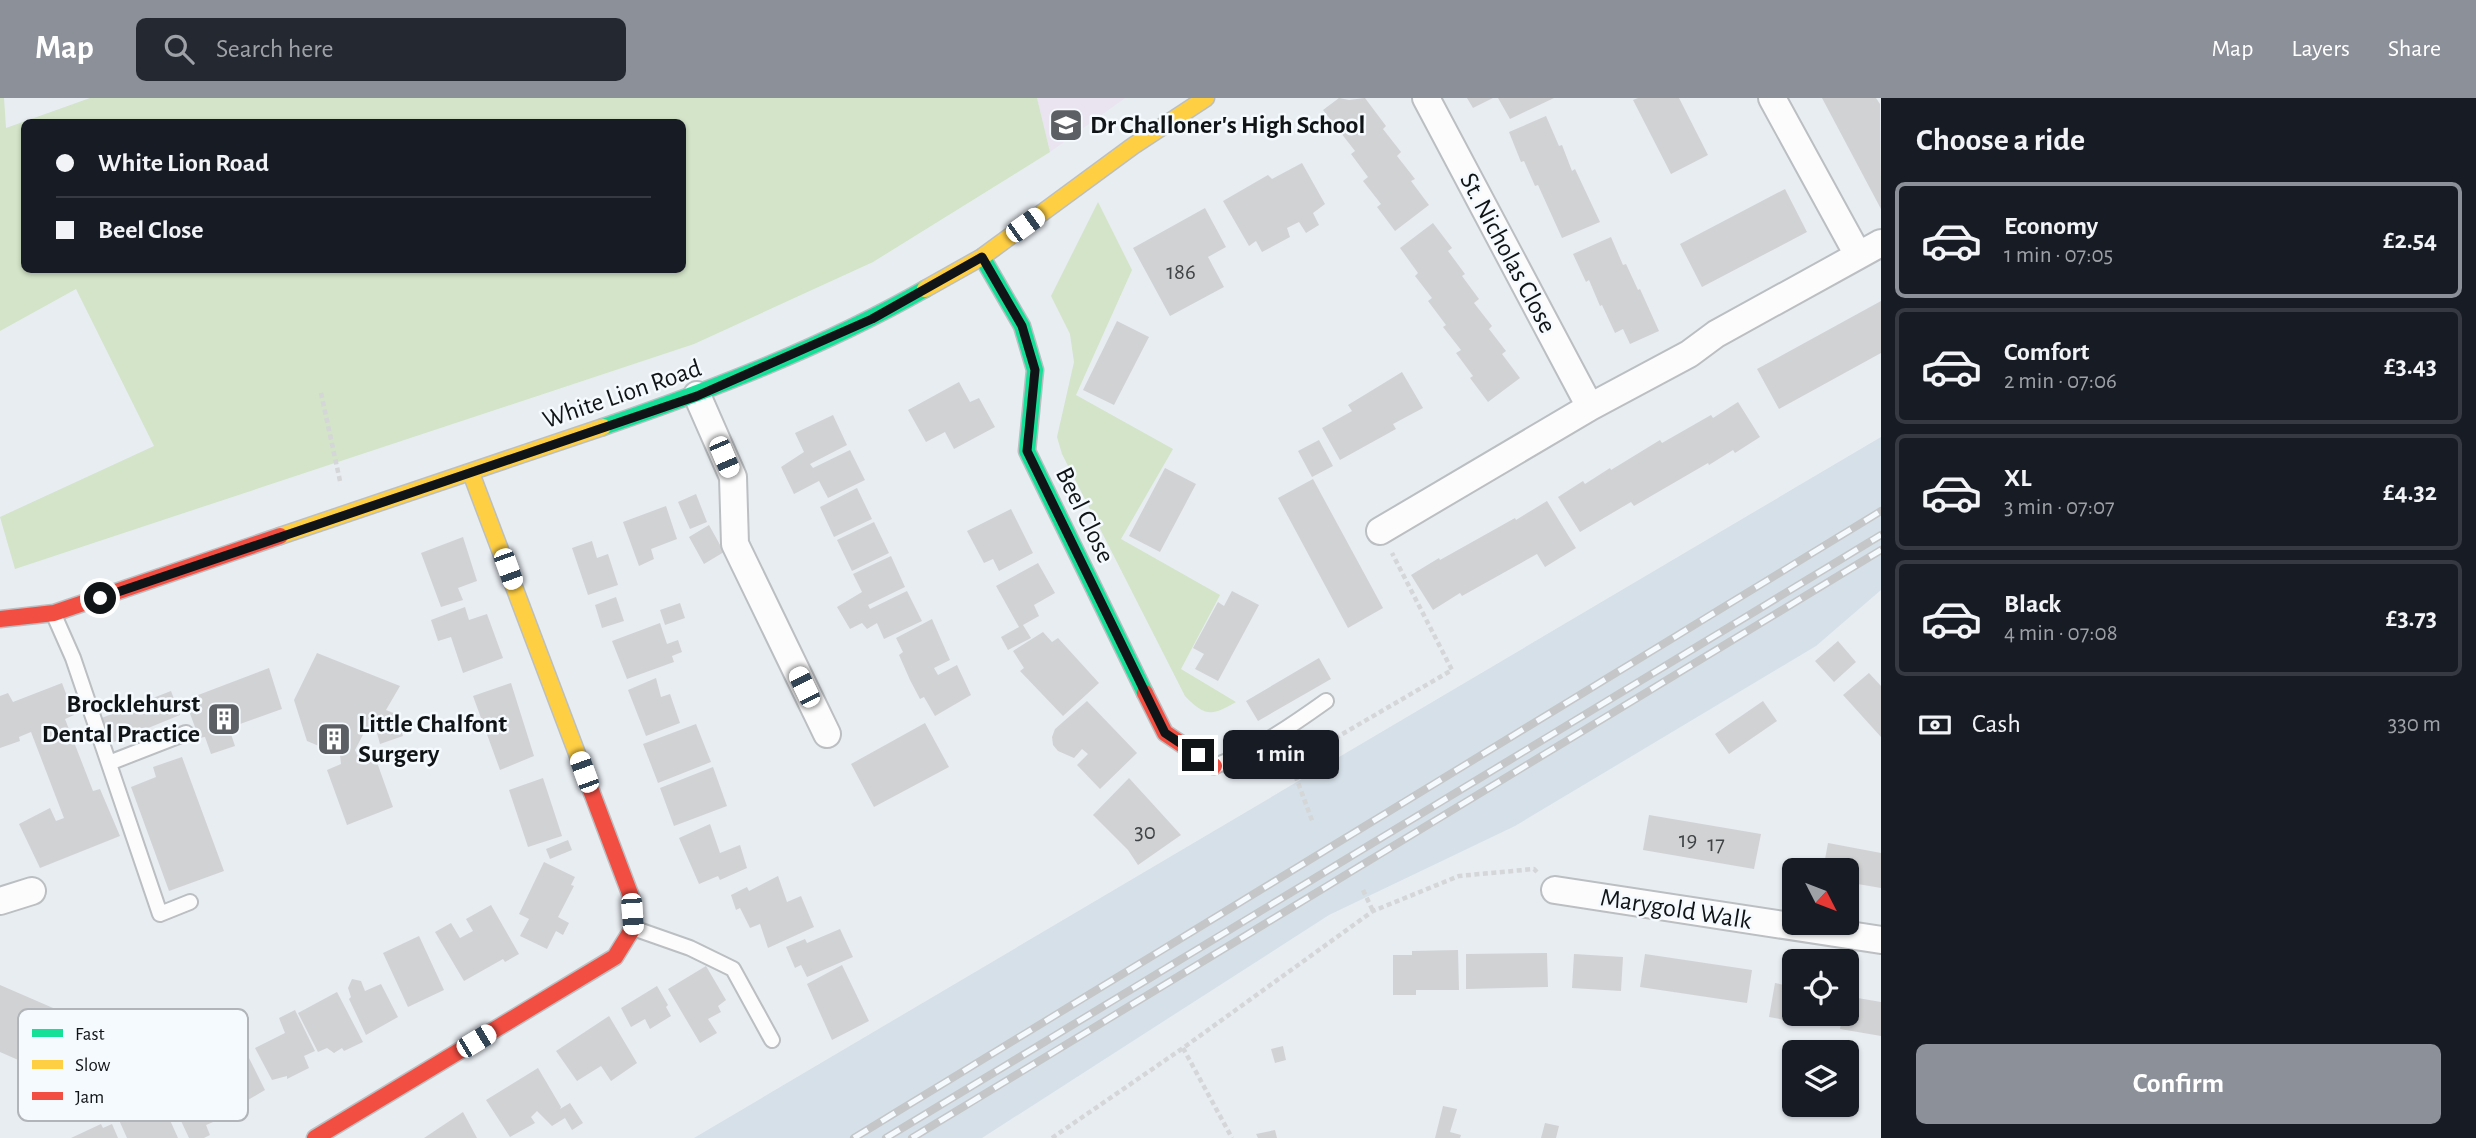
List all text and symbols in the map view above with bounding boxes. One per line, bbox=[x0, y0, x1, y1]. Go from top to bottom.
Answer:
search box bbox=[136, 18, 626, 81]
icon: search bbox=[160, 30, 198, 68]
text: Map bbox=[35, 32, 94, 65]
text: Search here bbox=[216, 36, 334, 62]
text: Map bbox=[2211, 37, 2253, 61]
text: Layers bbox=[2291, 37, 2350, 61]
text: Share bbox=[2388, 37, 2441, 61]
school or university icon: Dr Challoner's High School bbox=[1047, 106, 1085, 144]
place label: Dr Challoner's High School bbox=[1090, 112, 1365, 138]
text: Choose a ride bbox=[1916, 124, 2085, 156]
text: White Lion Road bbox=[98, 150, 269, 176]
street label: St. Nicholas Close bbox=[1455, 169, 1561, 337]
car bbox=[1002, 204, 1049, 246]
icon: car bbox=[1920, 209, 1983, 272]
text: Economy bbox=[2004, 213, 2098, 239]
text: Beel Close bbox=[98, 217, 204, 243]
text: £2.54 bbox=[2383, 227, 2437, 253]
text: 1 min · 07:05 bbox=[2004, 244, 2113, 267]
house number: 186 bbox=[1166, 261, 1196, 284]
icon: car bbox=[1920, 335, 1983, 398]
text: Comfort bbox=[2004, 339, 2089, 365]
text: £3.43 bbox=[2384, 353, 2437, 379]
street label: White Lion Road bbox=[539, 355, 705, 433]
text: 2 min · 07:06 bbox=[2004, 370, 2117, 393]
car bbox=[707, 434, 742, 480]
icon: car bbox=[1920, 461, 1983, 524]
street label: Beel Close bbox=[1051, 463, 1119, 567]
text: XL bbox=[2004, 465, 2031, 491]
text: £4.32 bbox=[2383, 479, 2437, 505]
text: 3 min · 07:07 bbox=[2004, 496, 2115, 519]
car bbox=[491, 546, 526, 592]
route start bbox=[84, 582, 116, 614]
icon: car bbox=[1920, 587, 1983, 650]
text: Black bbox=[2004, 591, 2061, 617]
text: £3.73 bbox=[2386, 605, 2437, 631]
text: 4 min · 07:08 bbox=[2004, 622, 2118, 645]
car bbox=[786, 664, 823, 710]
place label: Brocklehurst Dental Practice bbox=[42, 691, 200, 747]
building icon: Brocklehurst Dental Practice bbox=[205, 700, 243, 738]
icon: cash bbox=[1916, 706, 1954, 744]
place label: Little Chalfont Surgery bbox=[358, 711, 507, 767]
text: Cash bbox=[1972, 711, 2021, 737]
text: 330 m bbox=[2388, 713, 2441, 736]
building icon: Little Chalfont Surgery bbox=[315, 720, 353, 758]
callout: 1 min bbox=[1222, 730, 1338, 780]
route end bbox=[1182, 739, 1214, 771]
text: 1 min bbox=[1257, 743, 1305, 766]
car bbox=[567, 749, 602, 795]
house number: 30 bbox=[1134, 821, 1156, 844]
house number: 19 bbox=[1679, 829, 1697, 852]
house number: 17 bbox=[1707, 833, 1725, 856]
north arrow bbox=[1782, 858, 1858, 934]
map controls bbox=[1782, 858, 1859, 1117]
street label: Marygold Walk bbox=[1598, 884, 1754, 934]
car bbox=[621, 892, 644, 936]
button: locate bbox=[1782, 949, 1859, 1026]
legend bbox=[18, 1009, 248, 1121]
car bbox=[453, 1021, 500, 1061]
text: Fast bbox=[75, 1025, 105, 1044]
button: layers bbox=[1782, 1040, 1859, 1117]
button: Confirm bbox=[1916, 1044, 2441, 1124]
text: Slow bbox=[75, 1056, 111, 1075]
text: Jam bbox=[75, 1088, 104, 1107]

